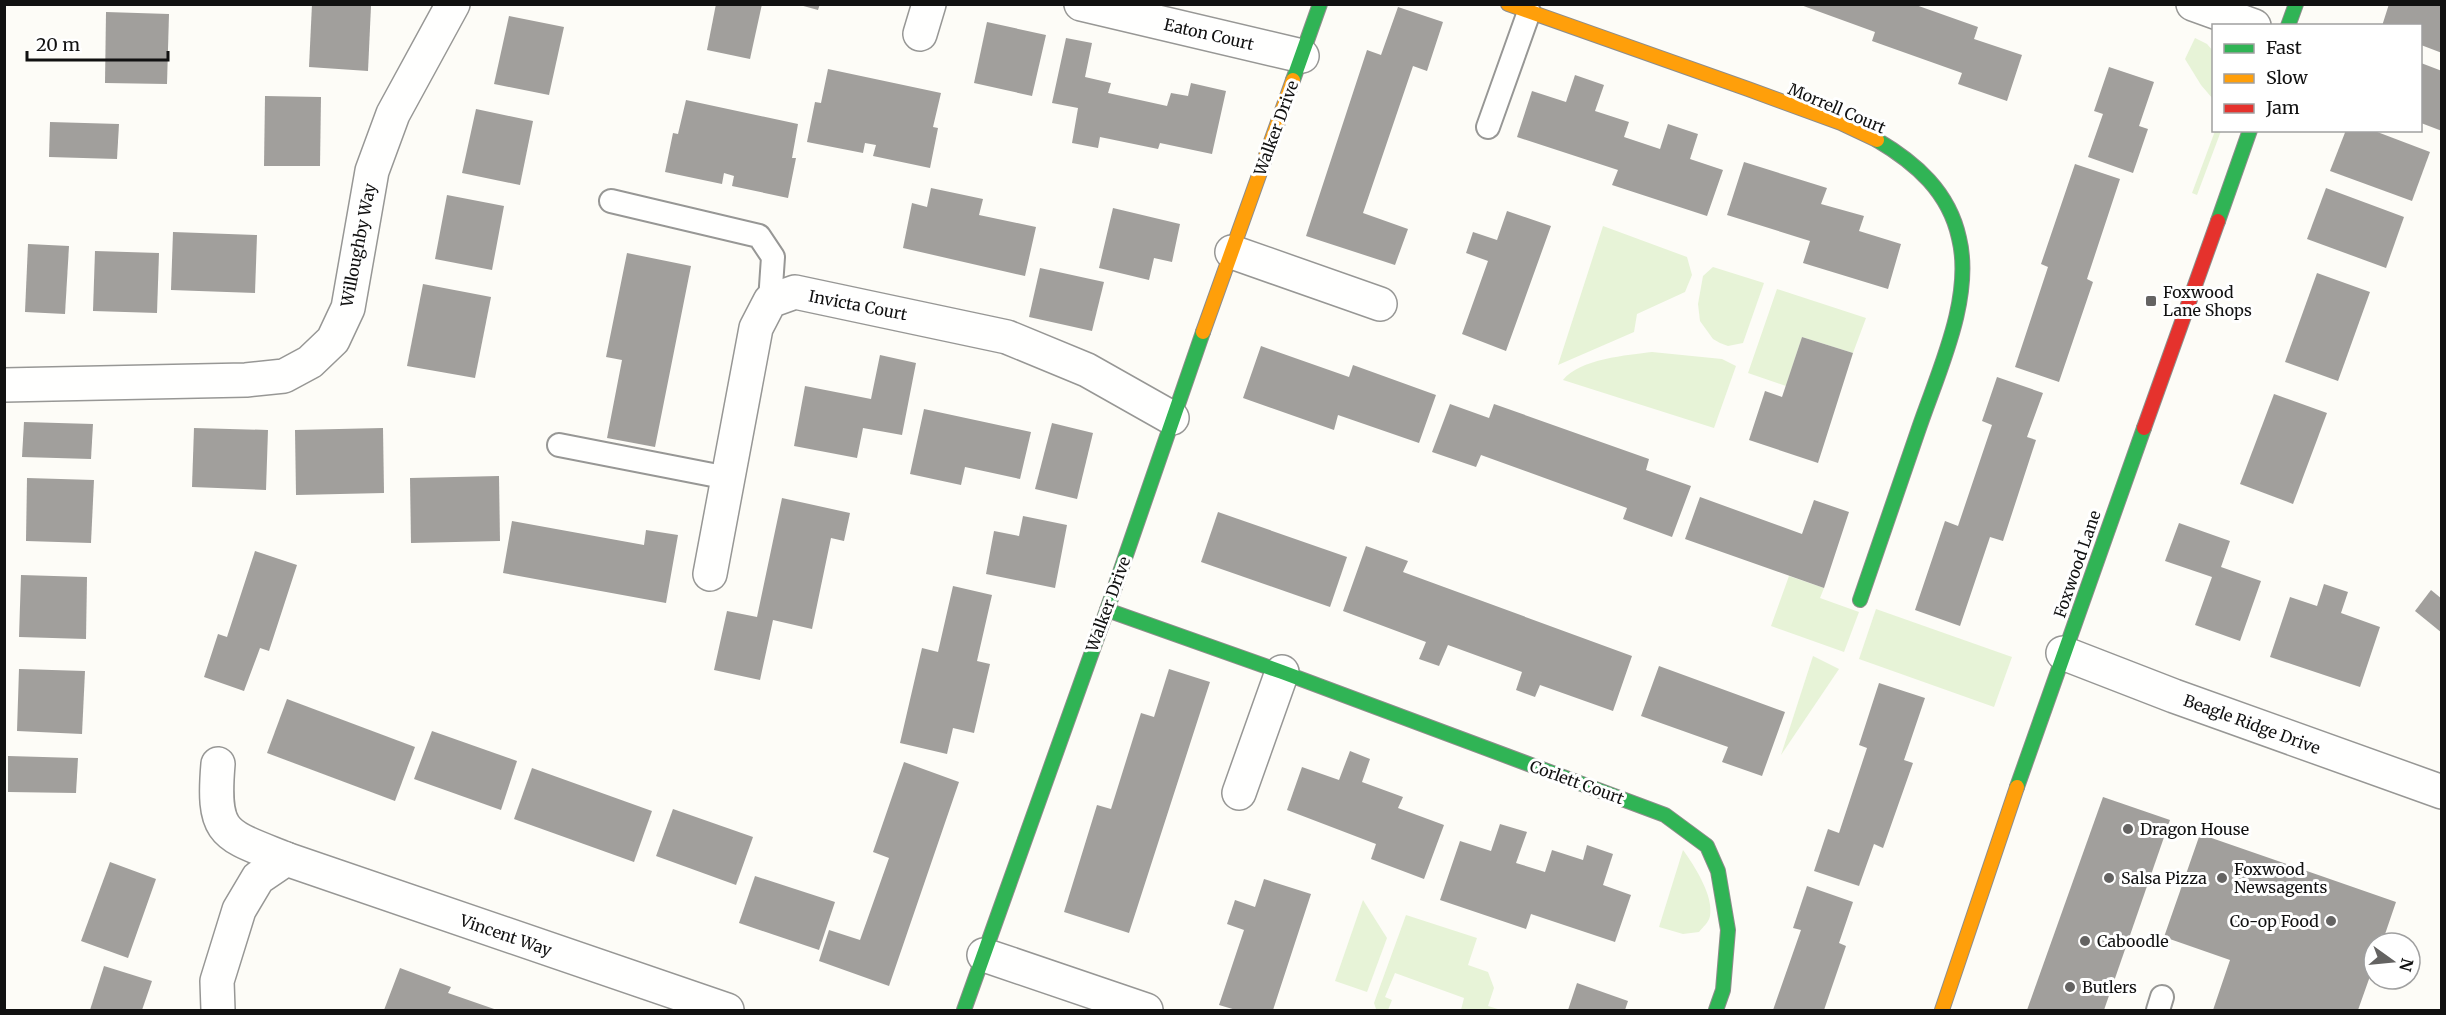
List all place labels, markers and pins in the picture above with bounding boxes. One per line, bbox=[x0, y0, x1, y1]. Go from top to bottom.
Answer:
place label: Foxwood Lane Shops bbox=[2163, 282, 2252, 320]
marker: Foxwood Lane Shops bbox=[2144, 294, 2158, 308]
place label: Dragon House bbox=[2140, 819, 2249, 839]
marker: Dragon House bbox=[2121, 822, 2135, 836]
place label: Foxwood Newsagents bbox=[2234, 859, 2328, 897]
place label: Salsa Pizza bbox=[2121, 868, 2207, 888]
marker: Salsa Pizza bbox=[2102, 871, 2116, 885]
marker: Foxwood Newsagents bbox=[2215, 871, 2229, 885]
place label: Co-op Food bbox=[2230, 911, 2319, 931]
marker: Co-op Food bbox=[2324, 914, 2338, 928]
place label: Caboodle bbox=[2097, 931, 2169, 951]
marker: Caboodle bbox=[2078, 934, 2092, 948]
place label: Butlers bbox=[2082, 977, 2137, 997]
marker: Butlers bbox=[2063, 980, 2077, 994]

